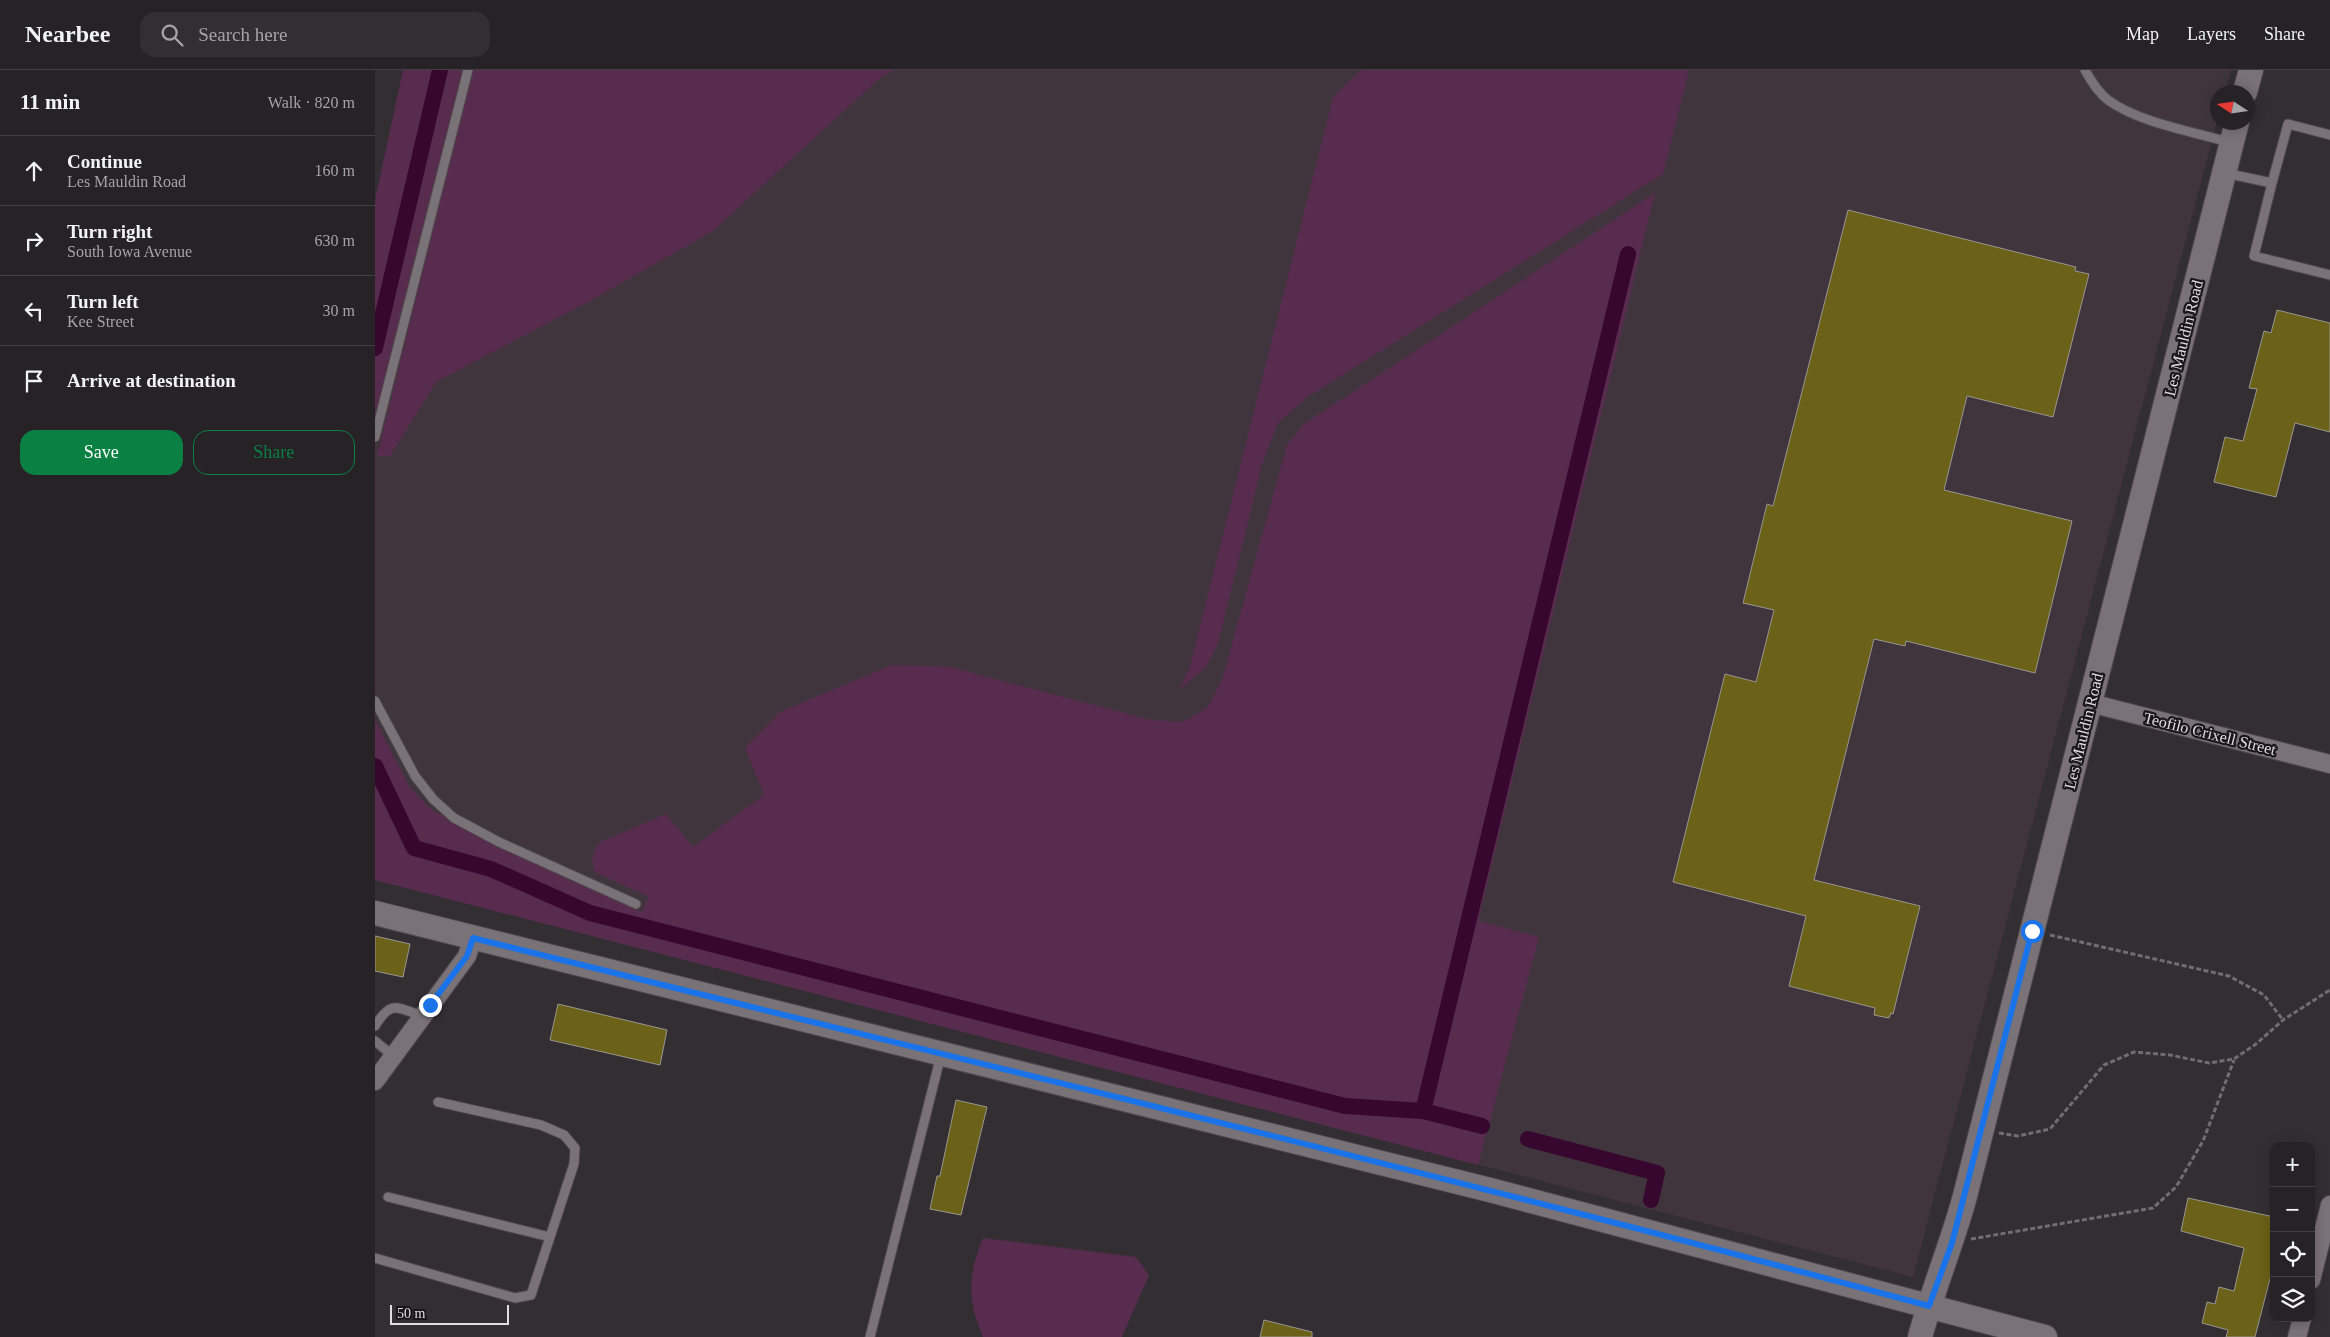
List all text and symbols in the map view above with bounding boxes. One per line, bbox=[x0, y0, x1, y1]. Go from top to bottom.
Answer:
search box bbox=[140, 12, 490, 57]
text: Nearbee bbox=[25, 21, 110, 47]
icon: search bbox=[158, 21, 186, 49]
text: Search here bbox=[198, 24, 287, 45]
text: Map bbox=[2126, 24, 2159, 44]
text: Layers bbox=[2187, 24, 2236, 44]
text: Share bbox=[2264, 24, 2305, 44]
north arrow bbox=[2210, 85, 2255, 130]
text: 11 min bbox=[20, 90, 80, 114]
text: Walk · 820 m bbox=[268, 94, 355, 111]
text: Continue bbox=[67, 151, 142, 172]
icon: ahead bbox=[20, 157, 48, 185]
text: 160 m bbox=[315, 162, 355, 179]
text: Les Mauldin Road bbox=[67, 173, 186, 190]
text: Turn right bbox=[67, 221, 152, 242]
icon: right bbox=[20, 227, 48, 255]
text: 630 m bbox=[315, 232, 355, 249]
text: South Iowa Avenue bbox=[67, 243, 192, 260]
street label: Les Mauldin Road bbox=[2161, 278, 2206, 398]
text: Turn left bbox=[67, 291, 139, 312]
icon: left bbox=[20, 297, 48, 325]
text: 30 m bbox=[323, 302, 355, 319]
text: Kee Street bbox=[67, 313, 134, 330]
icon: arrive bbox=[20, 367, 48, 395]
text: Arrive at destination bbox=[67, 370, 236, 391]
button: Save bbox=[20, 430, 183, 475]
button: Share bbox=[193, 430, 355, 475]
street label: Les Mauldin Road bbox=[2061, 671, 2106, 791]
street label: Teofilo Crixell Street bbox=[2142, 709, 2278, 758]
route start bbox=[2021, 920, 2044, 943]
route end bbox=[419, 994, 442, 1017]
map controls bbox=[2270, 1142, 2315, 1322]
button: + bbox=[2270, 1142, 2315, 1187]
button: − bbox=[2270, 1187, 2315, 1232]
button: locate bbox=[2270, 1232, 2315, 1277]
button: layers bbox=[2270, 1277, 2315, 1322]
scale bar bbox=[390, 1302, 509, 1325]
text: 50 m bbox=[397, 1306, 425, 1321]

